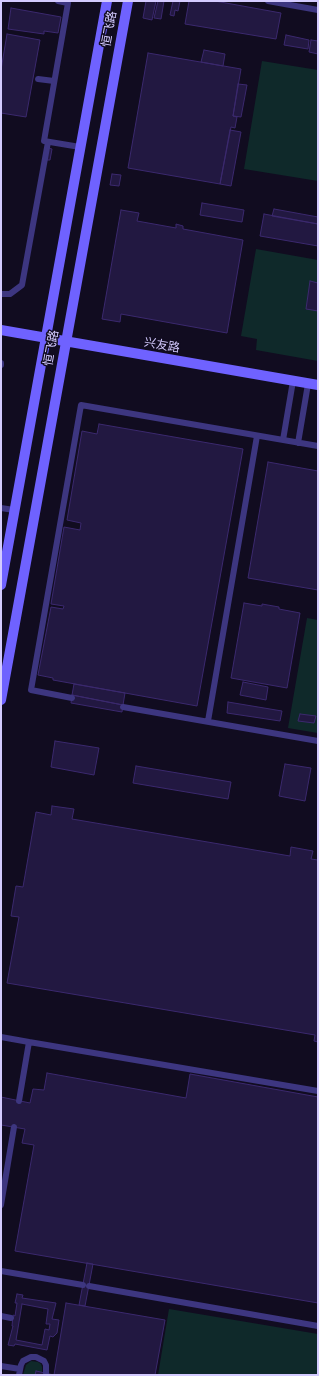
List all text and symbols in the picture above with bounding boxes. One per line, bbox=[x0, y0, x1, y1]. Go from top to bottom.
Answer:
street label: 恒飞路 bbox=[99, 10, 119, 48]
street label: 恒飞路 bbox=[41, 329, 61, 367]
street label: 兴友路 bbox=[143, 335, 181, 355]

